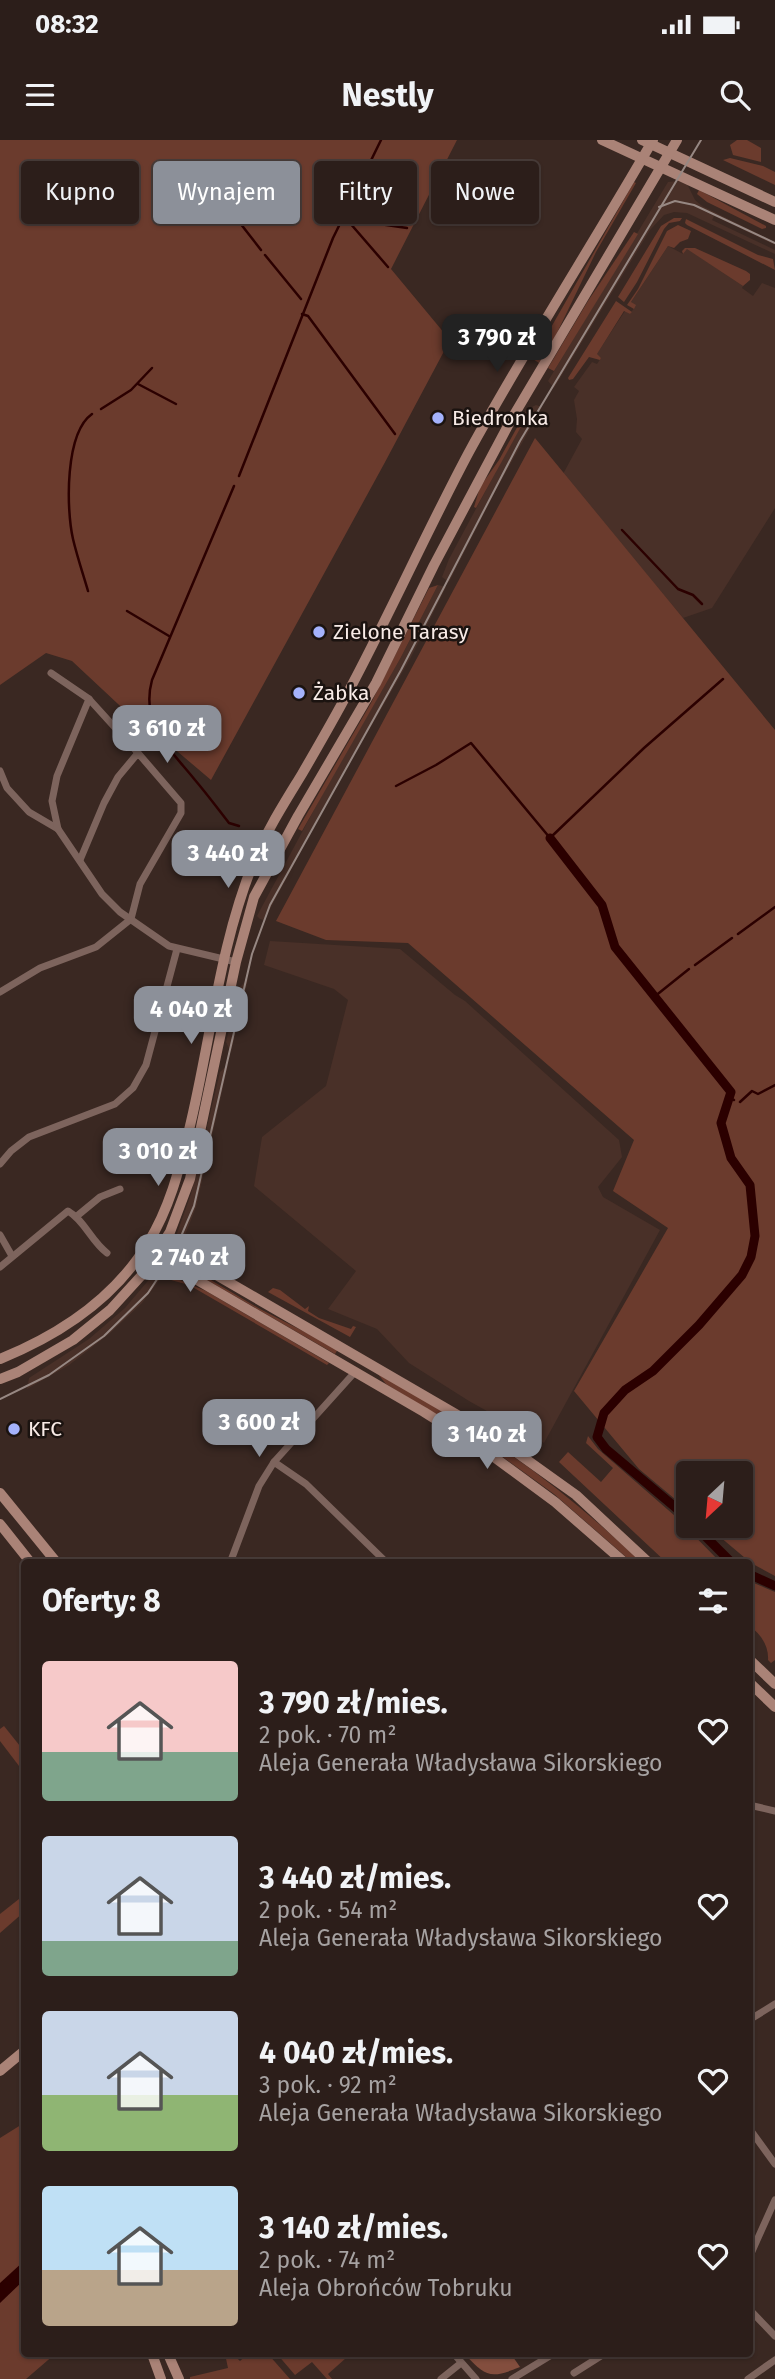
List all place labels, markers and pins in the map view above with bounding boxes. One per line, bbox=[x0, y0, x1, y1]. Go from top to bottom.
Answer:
pin: 3 790 zł bbox=[425, 314, 569, 374]
place label: Biedronka bbox=[452, 405, 549, 431]
marker: Biedronka bbox=[430, 410, 446, 426]
place label: Zielone Tarasy bbox=[333, 619, 469, 645]
marker: Zielone Tarasy bbox=[311, 624, 327, 640]
place label: Żabka bbox=[313, 680, 369, 706]
marker: Żabka bbox=[291, 685, 307, 701]
pin: 3 610 zł bbox=[95, 706, 239, 765]
pin: 3 440 zł bbox=[156, 830, 300, 890]
pin: 4 040 zł bbox=[119, 986, 263, 1046]
pin: 3 010 zł bbox=[86, 1128, 230, 1188]
pin: 2 740 zł bbox=[118, 1234, 262, 1294]
pin: 3 600 zł bbox=[187, 1400, 331, 1459]
pin: 3 140 zł bbox=[415, 1412, 559, 1471]
place label: KFC bbox=[28, 1416, 62, 1442]
marker: KFC bbox=[6, 1421, 22, 1437]

